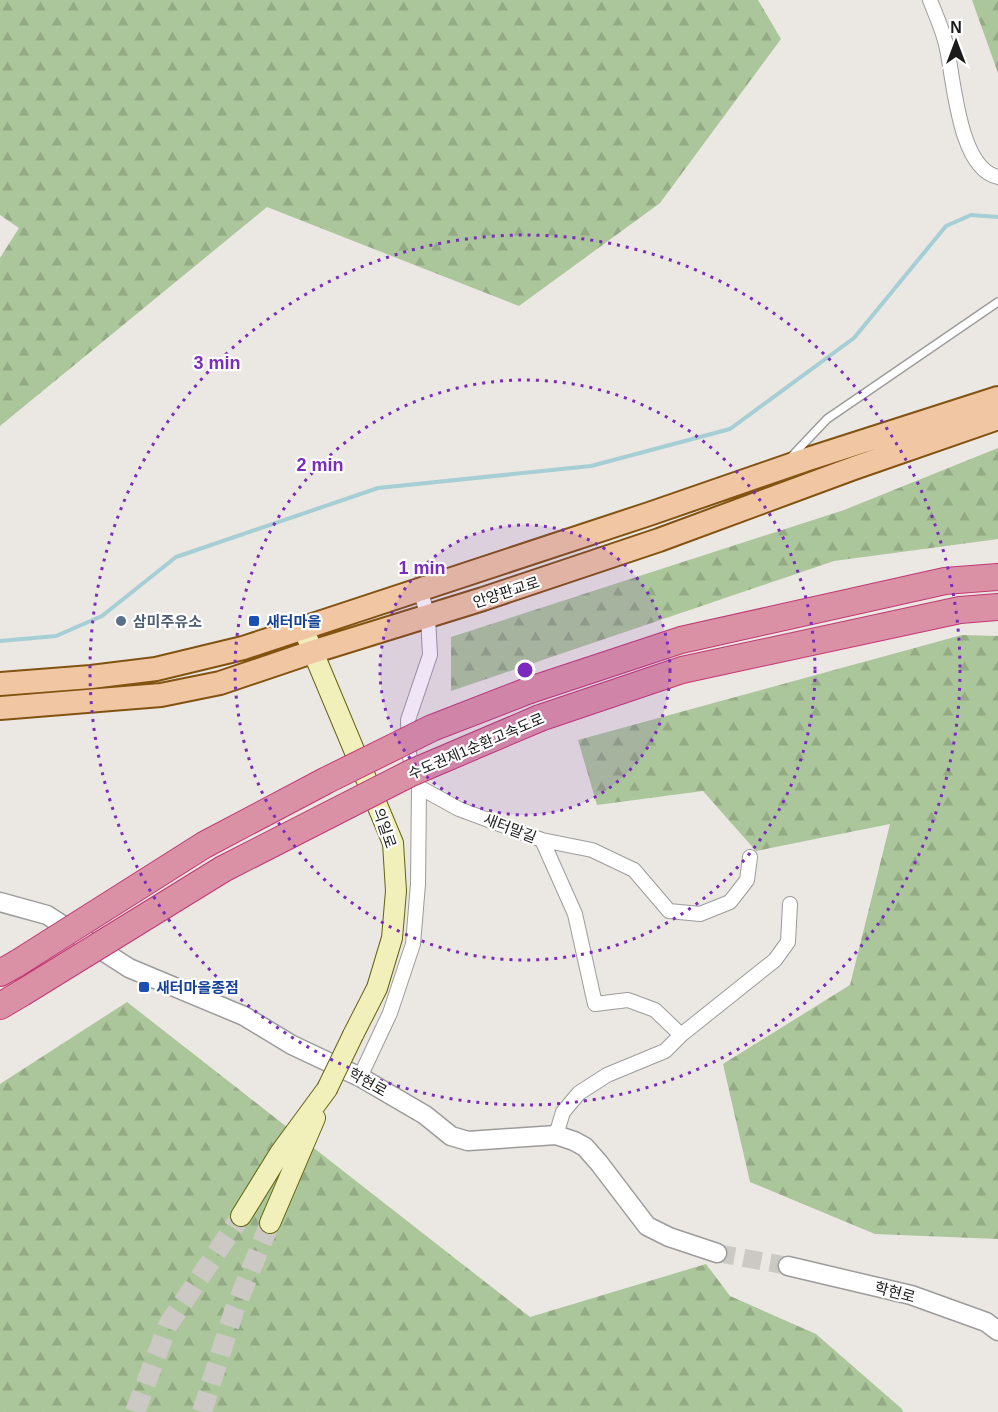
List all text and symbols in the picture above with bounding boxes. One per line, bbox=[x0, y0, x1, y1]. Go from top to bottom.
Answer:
north arrow bbox=[926, 12, 986, 72]
text: N bbox=[950, 19, 962, 36]
text: 3 min bbox=[193, 353, 241, 373]
text: 2 min bbox=[296, 455, 344, 475]
text: 1 min bbox=[398, 558, 446, 578]
street label: 안양판교로 bbox=[471, 573, 541, 611]
place label: 삼미주유소 bbox=[133, 613, 202, 630]
place label: 새터마을 bbox=[266, 613, 321, 630]
marker: 삼미주유소 bbox=[114, 614, 128, 628]
marker: 새터마을 bbox=[247, 614, 261, 628]
centre of rings bbox=[515, 660, 535, 680]
street label: 수도권제1순환고속도로 bbox=[405, 710, 547, 782]
street label: 의일로 bbox=[370, 806, 400, 850]
street label: 새터말길 bbox=[481, 810, 539, 846]
place label: 새터마을종점 bbox=[156, 979, 239, 996]
marker: 새터마을종점 bbox=[137, 980, 151, 994]
street label: 학현로 bbox=[346, 1065, 390, 1099]
street label: 학현로 bbox=[873, 1278, 917, 1306]

